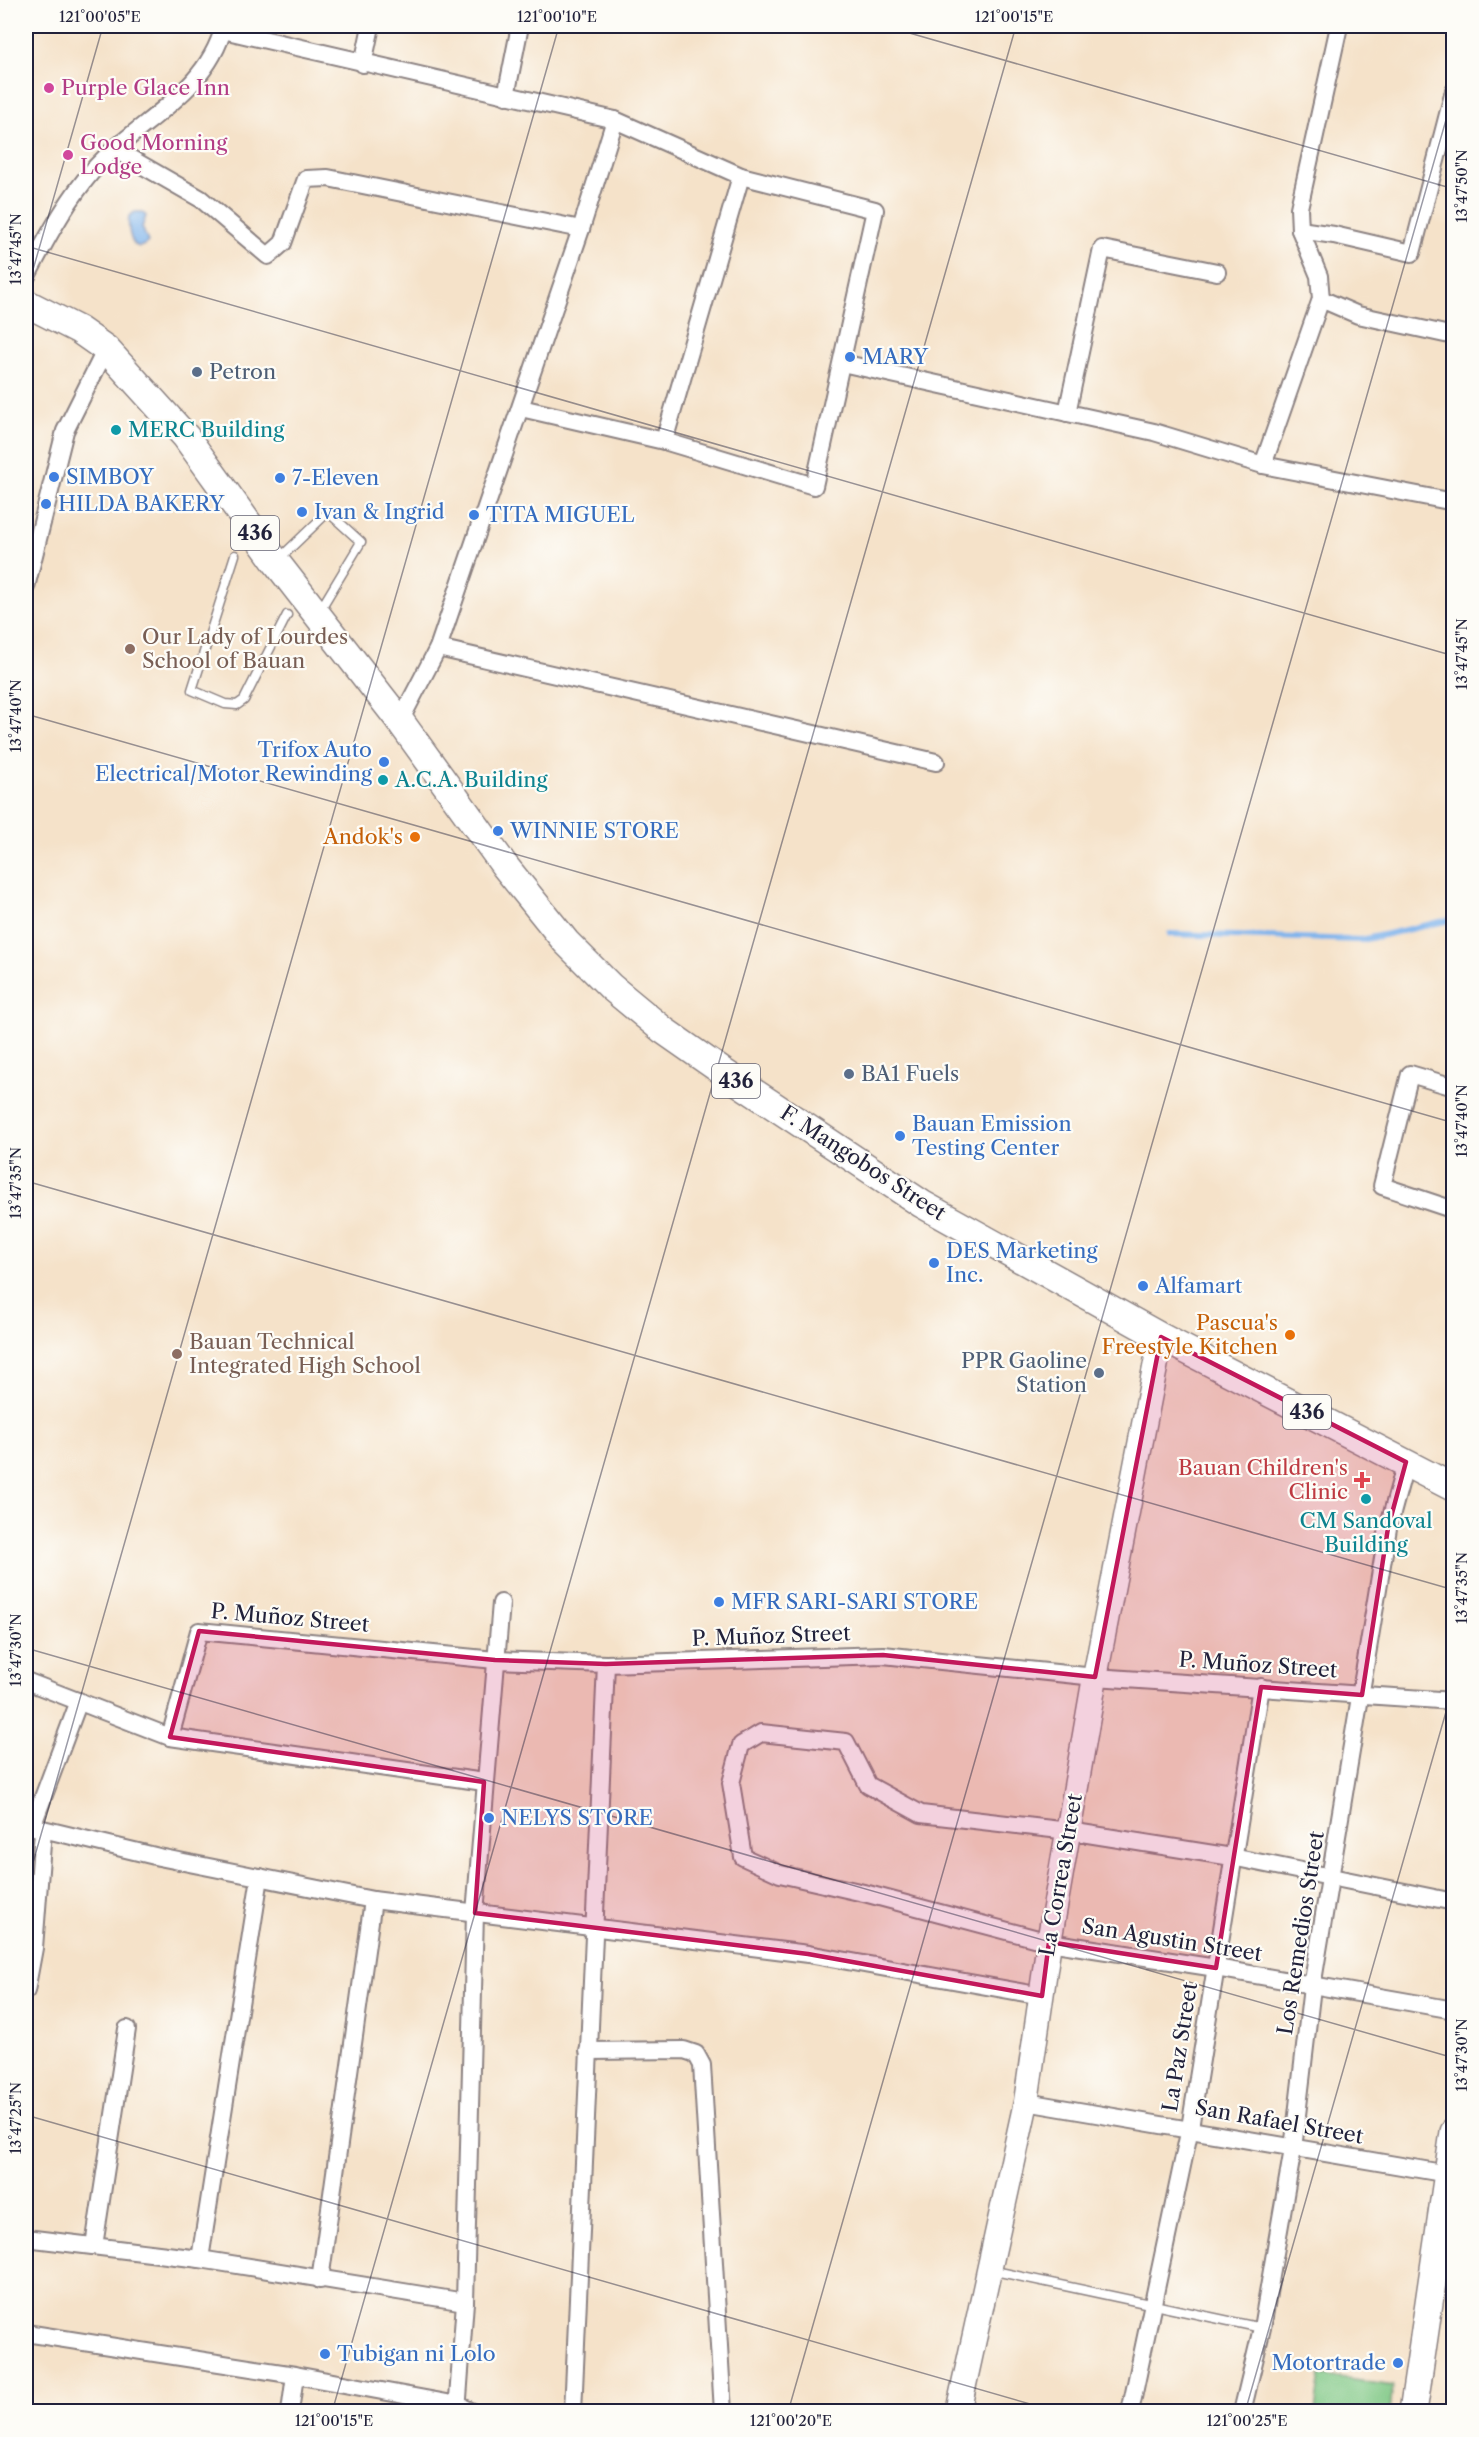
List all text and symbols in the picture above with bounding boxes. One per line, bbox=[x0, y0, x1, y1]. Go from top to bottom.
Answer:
text: 121°00'05"E bbox=[59, 7, 141, 26]
text: 121°00'10"E bbox=[517, 7, 597, 26]
text: 121°00'15"E bbox=[975, 7, 1053, 26]
place label: Purple Glace Inn bbox=[61, 75, 230, 100]
marker: Purple Glace Inn bbox=[42, 81, 56, 95]
place label: Good Morning Lodge bbox=[80, 130, 228, 179]
marker: Good Morning Lodge bbox=[61, 148, 75, 162]
text: 13°47'50"N bbox=[1452, 149, 1471, 223]
text: 13°47'45"N bbox=[6, 213, 25, 285]
place label: MARY bbox=[862, 344, 929, 369]
marker: MARY bbox=[843, 350, 857, 364]
place label: Petron bbox=[209, 359, 276, 384]
marker: Petron bbox=[190, 365, 204, 379]
place label: MERC Building bbox=[128, 417, 285, 442]
marker: MERC Building bbox=[109, 423, 123, 437]
place label: SIMBOY bbox=[66, 464, 155, 489]
place label: 7-Eleven bbox=[292, 465, 379, 490]
marker: SIMBOY bbox=[47, 470, 61, 484]
marker: 7-Eleven bbox=[273, 471, 287, 485]
place label: HILDA BAKERY bbox=[58, 491, 226, 516]
marker: HILDA BAKERY bbox=[39, 497, 53, 511]
place label: Ivan & Ingrid bbox=[314, 499, 445, 524]
place label: TITA MIGUEL bbox=[486, 502, 635, 527]
marker: Ivan & Ingrid bbox=[295, 505, 309, 519]
marker: TITA MIGUEL bbox=[467, 508, 481, 522]
road number: 436 bbox=[231, 516, 279, 550]
text: 13°47'45"N bbox=[1452, 618, 1471, 690]
place label: Our Lady of Lourdes School of Bauan bbox=[142, 624, 348, 673]
marker: Our Lady of Lourdes School of Bauan bbox=[123, 642, 137, 656]
text: 13°47'40"N bbox=[6, 679, 25, 753]
place label: Trifox Auto Electrical/Motor Rewinding bbox=[95, 737, 373, 786]
marker: Trifox Auto Electrical/Motor Rewinding bbox=[377, 755, 391, 769]
place label: A.C.A. Building bbox=[394, 767, 548, 792]
marker: A.C.A. Building bbox=[376, 773, 390, 787]
place label: WINNIE STORE bbox=[509, 818, 679, 843]
place label: Andok's bbox=[322, 824, 403, 849]
marker: WINNIE STORE bbox=[491, 824, 505, 838]
marker: Andok's bbox=[408, 830, 422, 844]
place label: BA1 Fuels bbox=[861, 1061, 959, 1086]
road number: 436 bbox=[712, 1064, 760, 1098]
marker: BA1 Fuels bbox=[842, 1067, 856, 1081]
text: 13°47'40"N bbox=[1452, 1084, 1471, 1158]
street label: F. Mangobos Street bbox=[776, 1100, 951, 1226]
place label: Bauan Emission Testing Center bbox=[912, 1111, 1072, 1160]
marker: Bauan Emission Testing Center bbox=[893, 1129, 907, 1143]
text: 13°47'35"N bbox=[6, 1147, 25, 1219]
place label: DES Marketing Inc. bbox=[946, 1238, 1098, 1287]
marker: DES Marketing Inc. bbox=[927, 1256, 941, 1270]
place label: Alfamart bbox=[1154, 1273, 1243, 1298]
marker: Alfamart bbox=[1136, 1279, 1150, 1293]
place label: Pascua's Freestyle Kitchen bbox=[1101, 1310, 1278, 1359]
marker: Pascua's Freestyle Kitchen bbox=[1283, 1328, 1297, 1342]
place label: Bauan Technical Integrated High School bbox=[189, 1329, 421, 1378]
marker: Bauan Technical Integrated High School bbox=[170, 1347, 184, 1361]
place label: PPR Gaoline Station bbox=[961, 1348, 1087, 1397]
marker: PPR Gaoline Station bbox=[1092, 1366, 1106, 1380]
road number: 436 bbox=[1283, 1395, 1331, 1429]
place label: Bauan Children's Clinic bbox=[1178, 1455, 1348, 1504]
marker: Bauan Children's Clinic bbox=[1353, 1471, 1371, 1489]
marker: CM Sandoval Building bbox=[1359, 1492, 1373, 1506]
place label: CM Sandoval Building bbox=[1300, 1508, 1432, 1557]
text: 13°47'35"N bbox=[1452, 1552, 1471, 1624]
place label: MFR SARI-SARI STORE bbox=[731, 1589, 978, 1614]
marker: MFR SARI-SARI STORE bbox=[712, 1595, 726, 1609]
street label: P. Muñoz Street bbox=[210, 1598, 371, 1637]
text: 13°47'30"N bbox=[6, 1613, 25, 1687]
street label: P. Muñoz Street bbox=[691, 1620, 851, 1651]
street label: P. Muñoz Street bbox=[1178, 1646, 1339, 1683]
street label: La Correa Street bbox=[1034, 1791, 1087, 1958]
place label: NELYS STORE bbox=[501, 1805, 653, 1830]
marker: NELYS STORE bbox=[482, 1811, 496, 1825]
street label: Los Remedios Street bbox=[1272, 1829, 1329, 2037]
street label: San Agustin Street bbox=[1080, 1913, 1264, 1966]
street label: La Paz Street bbox=[1157, 1980, 1202, 2113]
text: 13°47'30"N bbox=[1452, 2018, 1471, 2092]
text: 13°47'25"N bbox=[6, 2082, 25, 2154]
street label: San Rafael Street bbox=[1193, 2094, 1366, 2149]
place label: Tubigan ni Lolo bbox=[337, 2341, 496, 2366]
marker: Tubigan ni Lolo bbox=[318, 2347, 332, 2361]
place label: Motortrade bbox=[1271, 2350, 1386, 2375]
marker: Motortrade bbox=[1391, 2356, 1405, 2370]
text: 121°00'15"E bbox=[295, 2411, 373, 2430]
text: 121°00'20"E bbox=[750, 2411, 832, 2430]
text: 121°00'25"E bbox=[1207, 2411, 1287, 2430]

